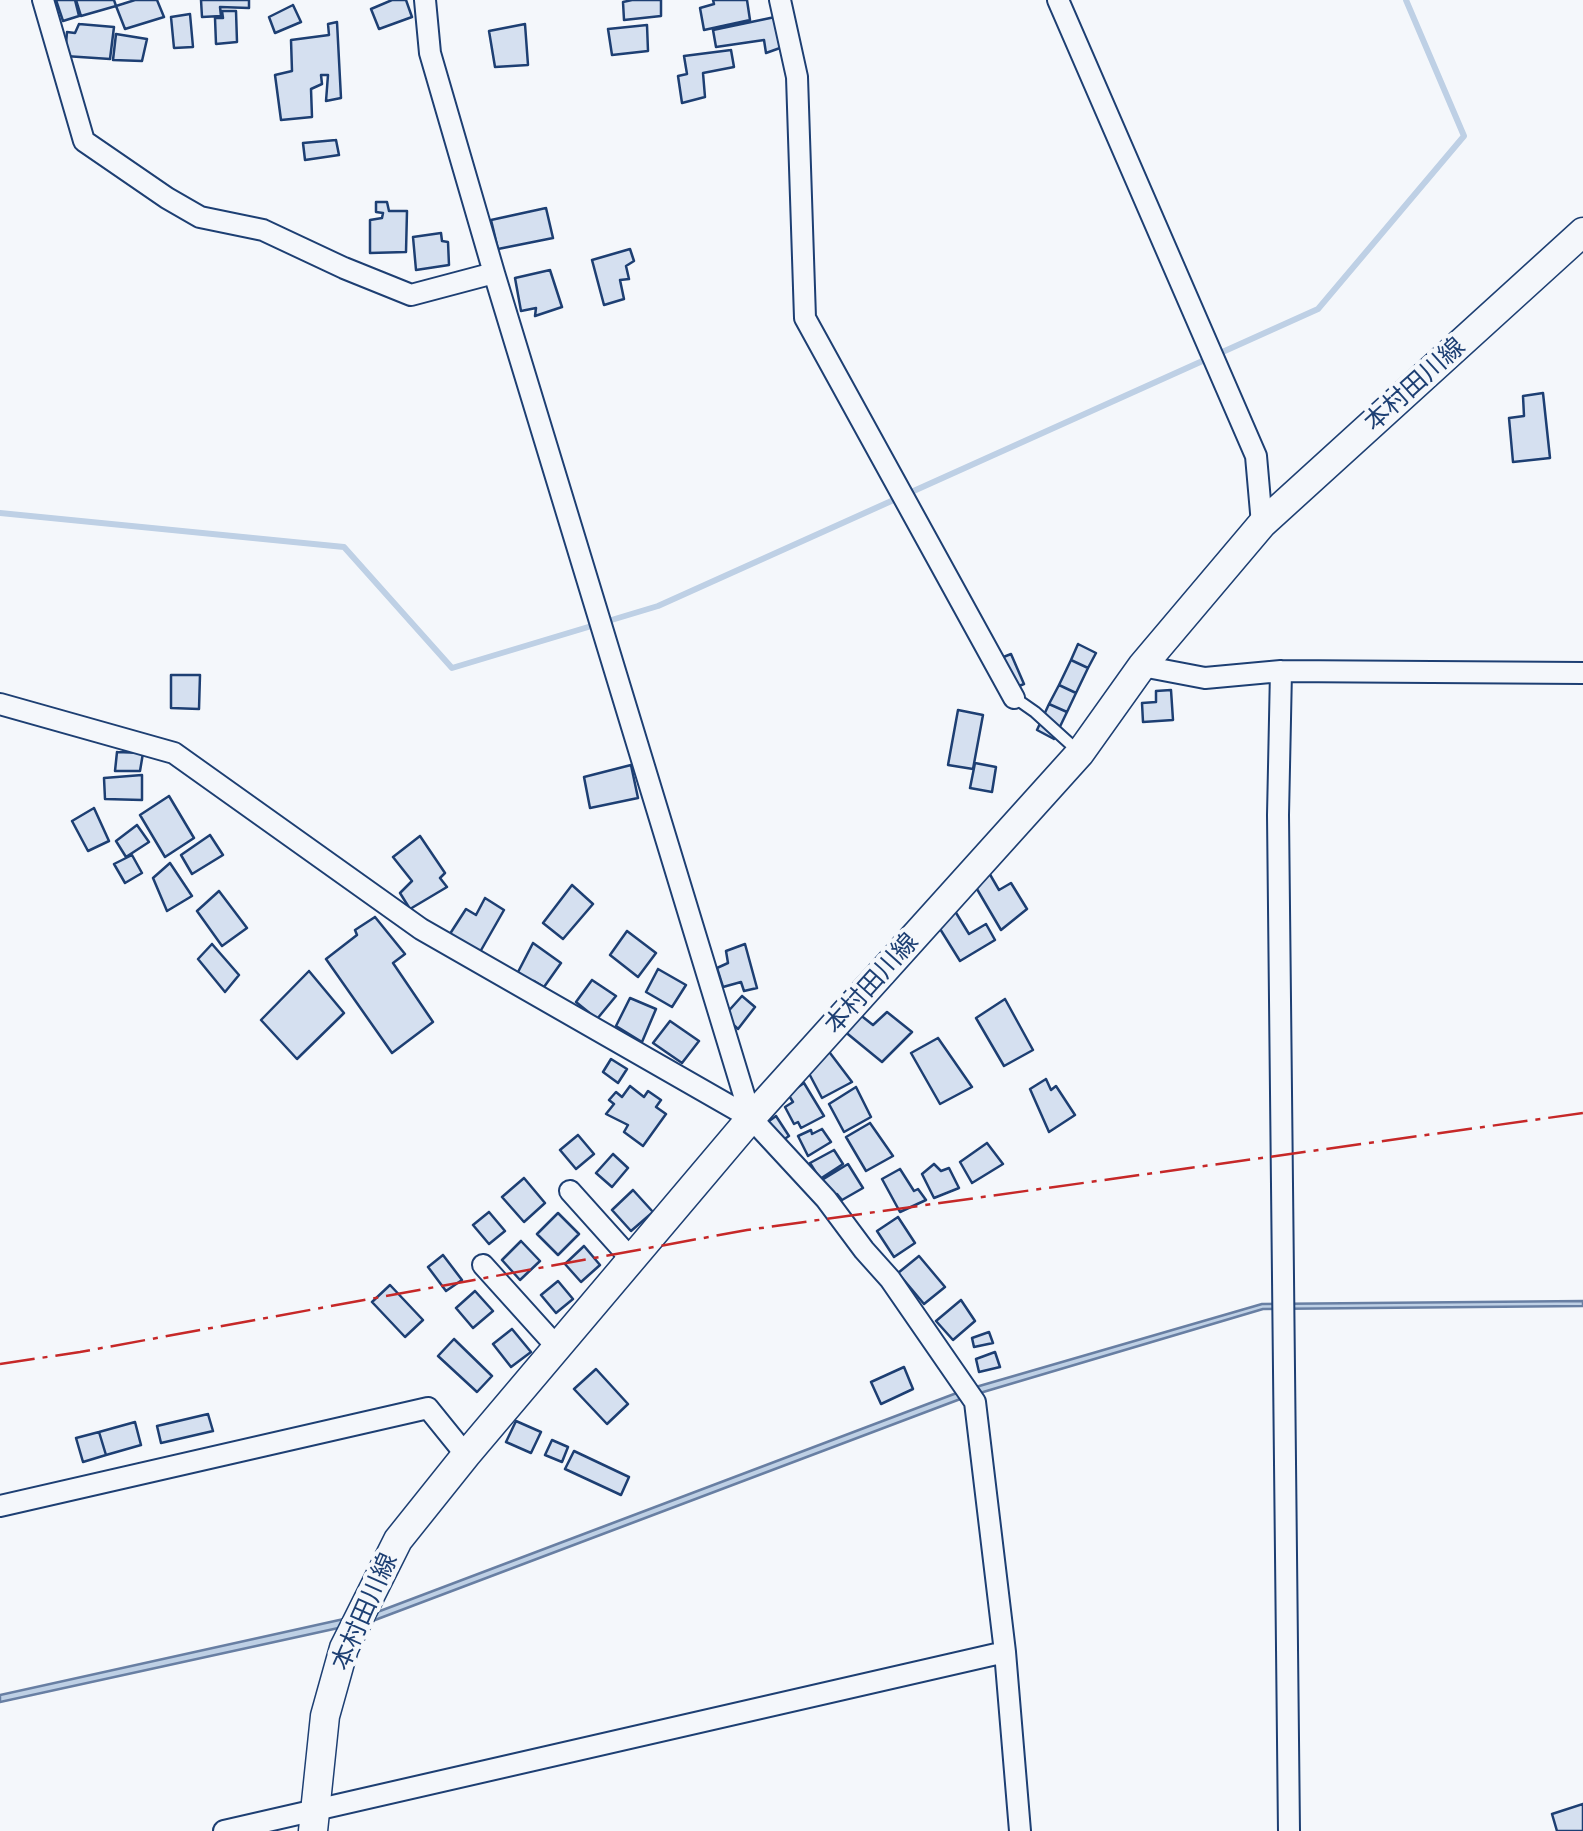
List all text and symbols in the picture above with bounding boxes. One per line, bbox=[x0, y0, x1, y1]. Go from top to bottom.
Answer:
street label: 本村田川線 bbox=[1359, 332, 1471, 438]
street label: 本村田川線 bbox=[819, 928, 925, 1040]
street label: 本村田川線 bbox=[326, 1549, 404, 1675]

